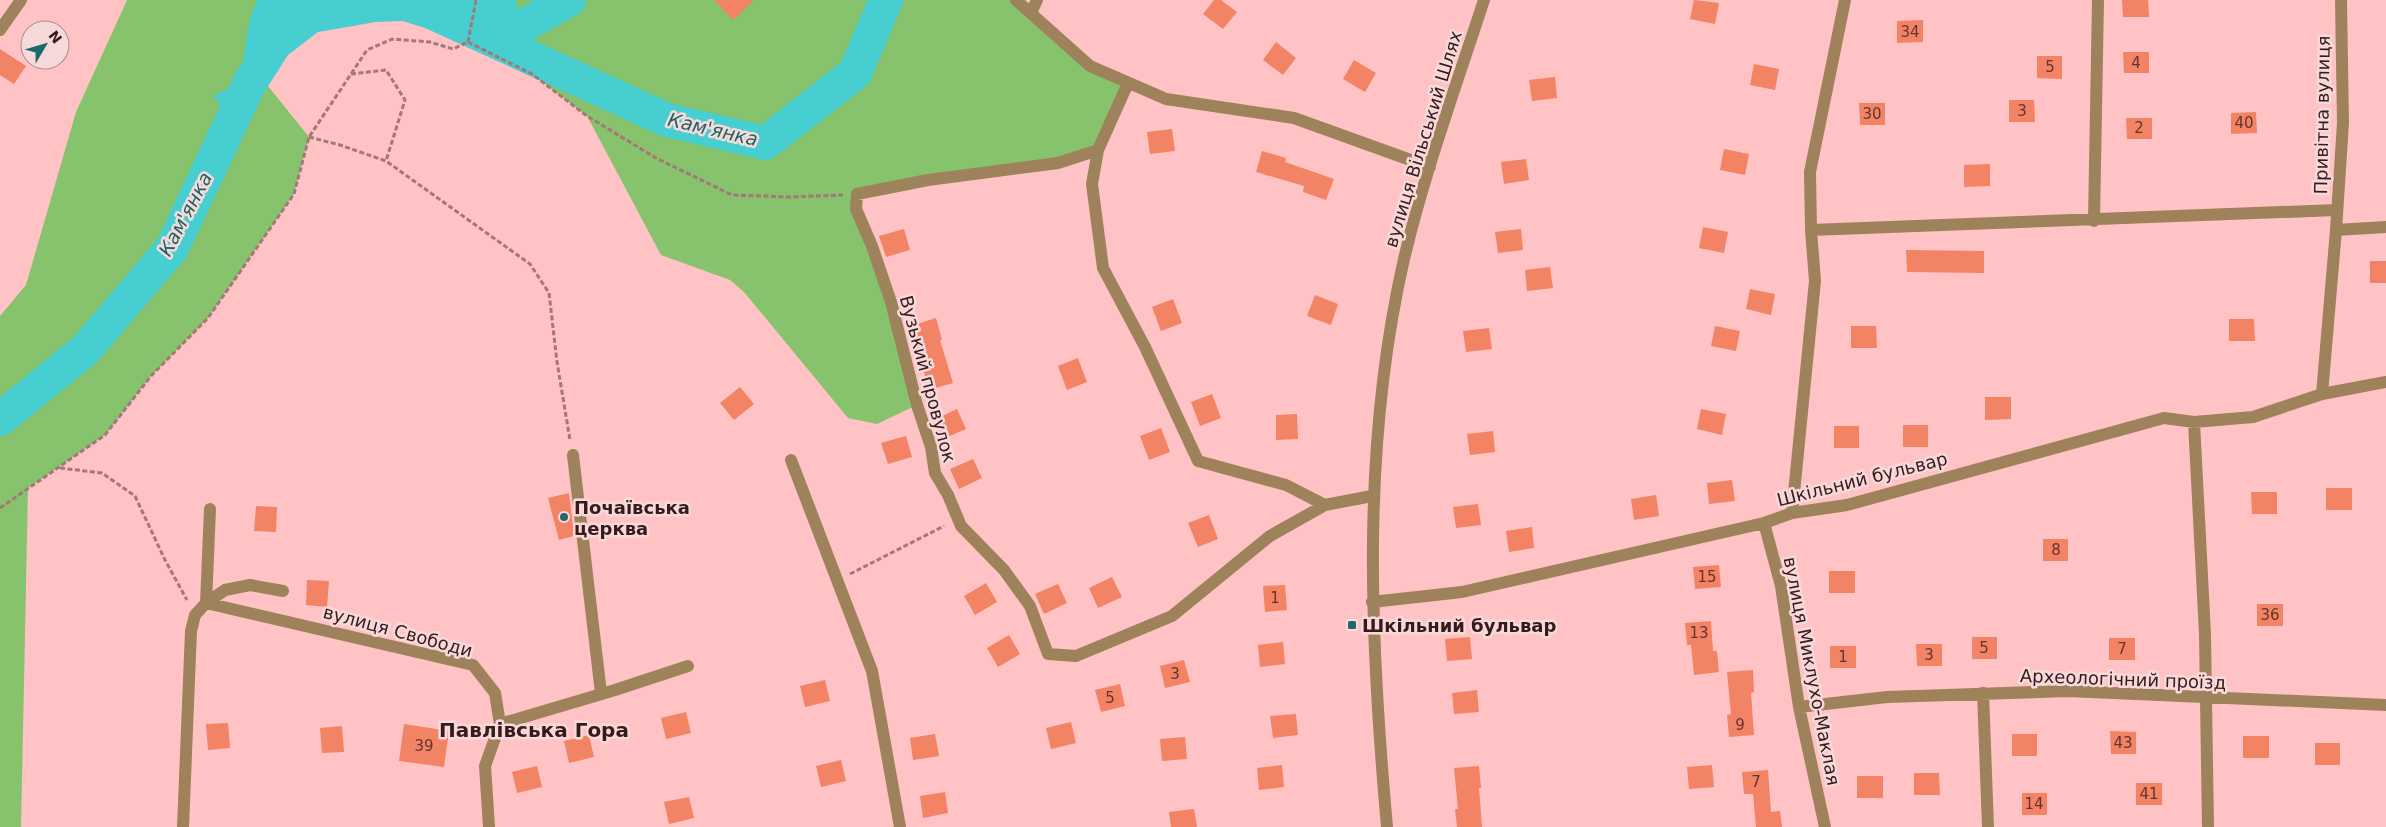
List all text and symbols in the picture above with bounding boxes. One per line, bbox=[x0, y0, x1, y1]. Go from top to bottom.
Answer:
north arrow bbox=[20, 20, 70, 70]
house number: 34 bbox=[1900, 23, 1920, 41]
text: N bbox=[45, 27, 65, 47]
street label: вулиця Вільський Шлях bbox=[1380, 28, 1466, 250]
street label: Привітна вулиця bbox=[2310, 35, 2334, 195]
house number: 4 bbox=[2131, 54, 2141, 72]
house number: 5 bbox=[2045, 58, 2055, 76]
house number: 3 bbox=[2017, 102, 2027, 120]
house number: 30 bbox=[1862, 105, 1882, 123]
water label: Кам'янка bbox=[666, 108, 760, 150]
house number: 40 bbox=[2234, 114, 2254, 132]
house number: 2 bbox=[2134, 119, 2144, 137]
water label: Кам'янка bbox=[154, 168, 216, 260]
street label: Вузький провулок bbox=[896, 293, 960, 465]
street label: Шкільний бульвар bbox=[1775, 448, 1949, 510]
place label: Почаївська церква bbox=[574, 497, 690, 539]
marker: Почаївська церква bbox=[558, 511, 570, 523]
house number: 8 bbox=[2051, 541, 2061, 559]
street label: вулиця Миклухо-Маклая bbox=[1780, 555, 1844, 787]
house number: 15 bbox=[1697, 568, 1717, 586]
house number: 1 bbox=[1270, 589, 1280, 607]
street label: вулиця Свободи bbox=[321, 601, 475, 661]
house number: 36 bbox=[2260, 606, 2280, 624]
place label: Шкільний бульвар bbox=[1362, 615, 1557, 636]
marker: Шкільний бульвар bbox=[1346, 619, 1358, 631]
house number: 13 bbox=[1689, 624, 1709, 642]
house number: 5 bbox=[1979, 639, 1989, 657]
house number: 7 bbox=[2117, 640, 2127, 658]
house number: 3 bbox=[1924, 646, 1934, 664]
house number: 1 bbox=[1838, 648, 1848, 666]
house number: 3 bbox=[1170, 665, 1180, 683]
street label: Археологічний проїзд bbox=[2020, 665, 2226, 693]
house number: 5 bbox=[1105, 689, 1115, 707]
house number: 9 bbox=[1735, 716, 1745, 734]
district label: Павлівська Гора bbox=[439, 718, 629, 742]
house number: 43 bbox=[2113, 734, 2133, 752]
house number: 39 bbox=[414, 737, 434, 755]
house number: 7 bbox=[1751, 773, 1761, 791]
house number: 41 bbox=[2139, 785, 2159, 803]
house number: 14 bbox=[2024, 795, 2044, 813]

